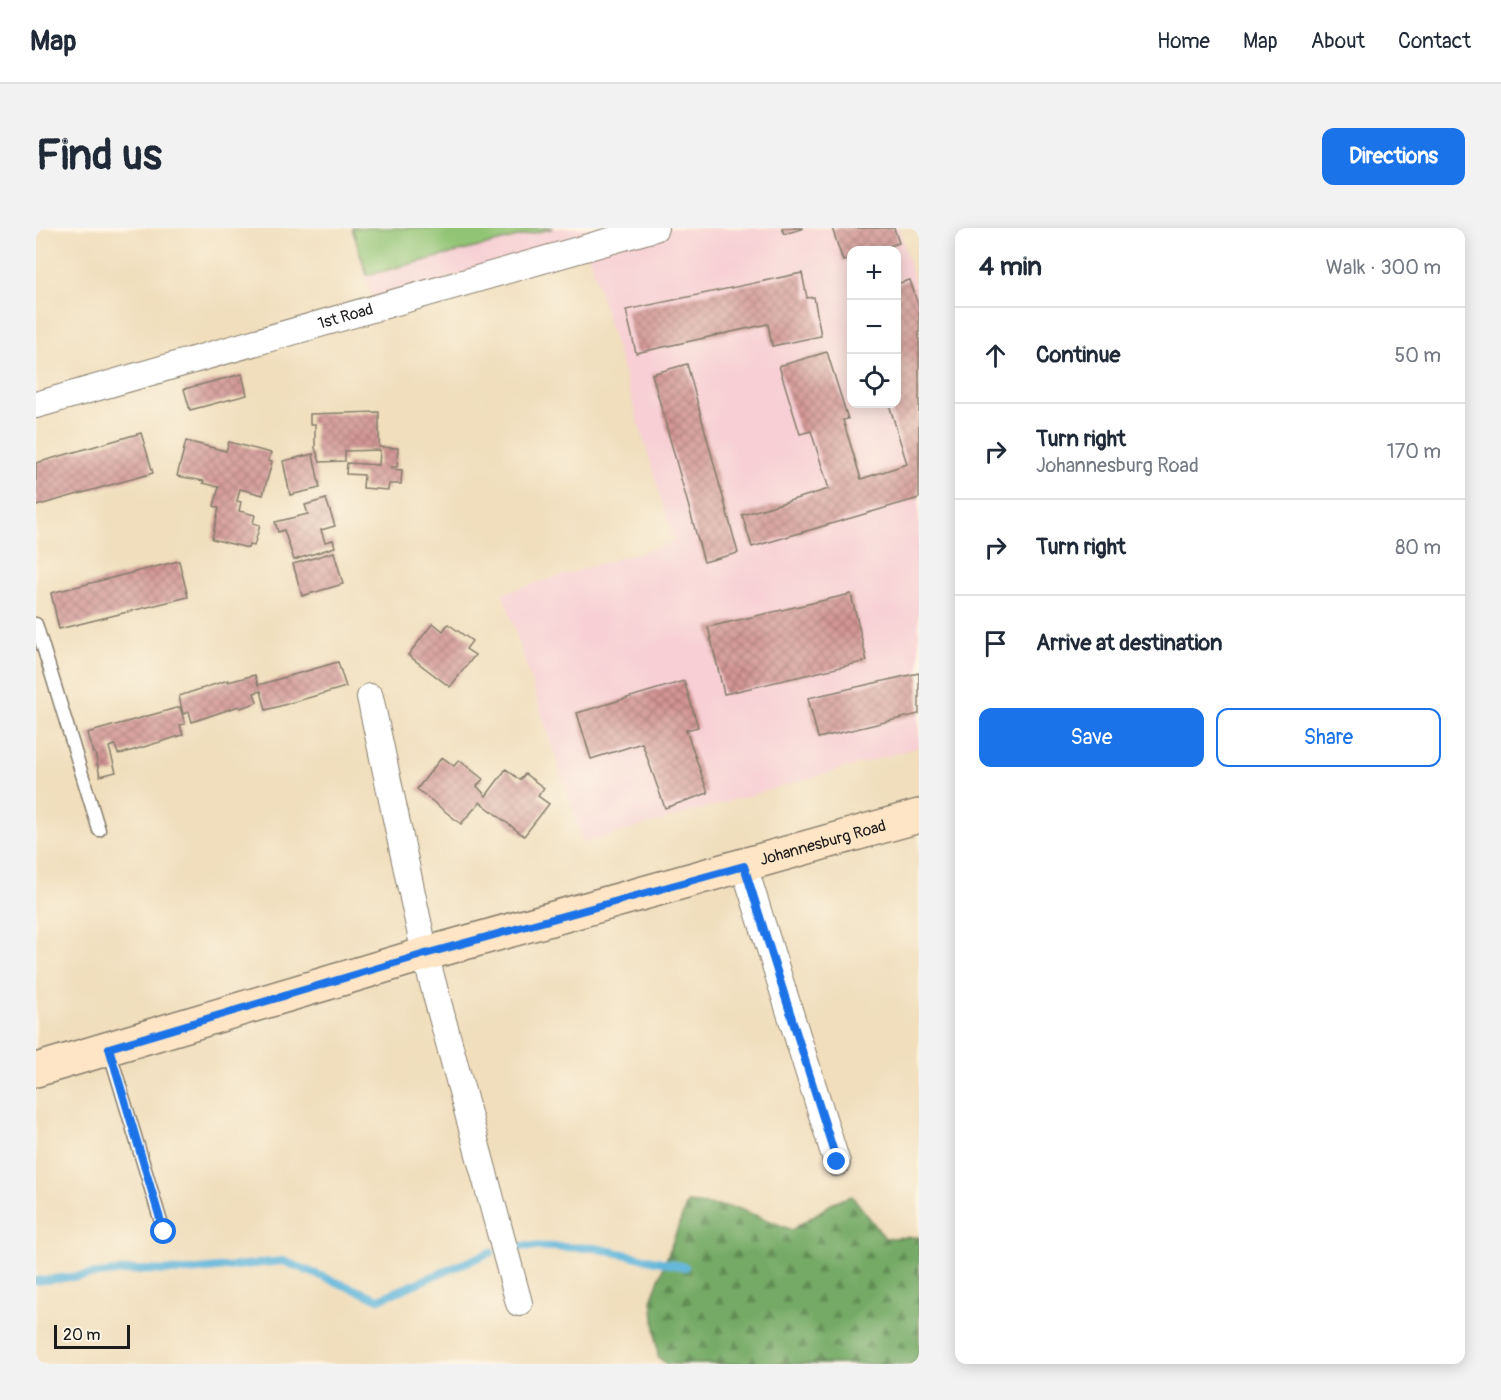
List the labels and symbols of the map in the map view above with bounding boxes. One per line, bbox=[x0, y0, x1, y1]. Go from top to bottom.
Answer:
street label: 1st Road bbox=[316, 299, 376, 334]
street label: Johannesburg Road bbox=[757, 816, 888, 870]
route end bbox=[823, 1148, 849, 1174]
route start bbox=[150, 1218, 176, 1244]
scale bar bbox=[54, 1322, 130, 1350]

